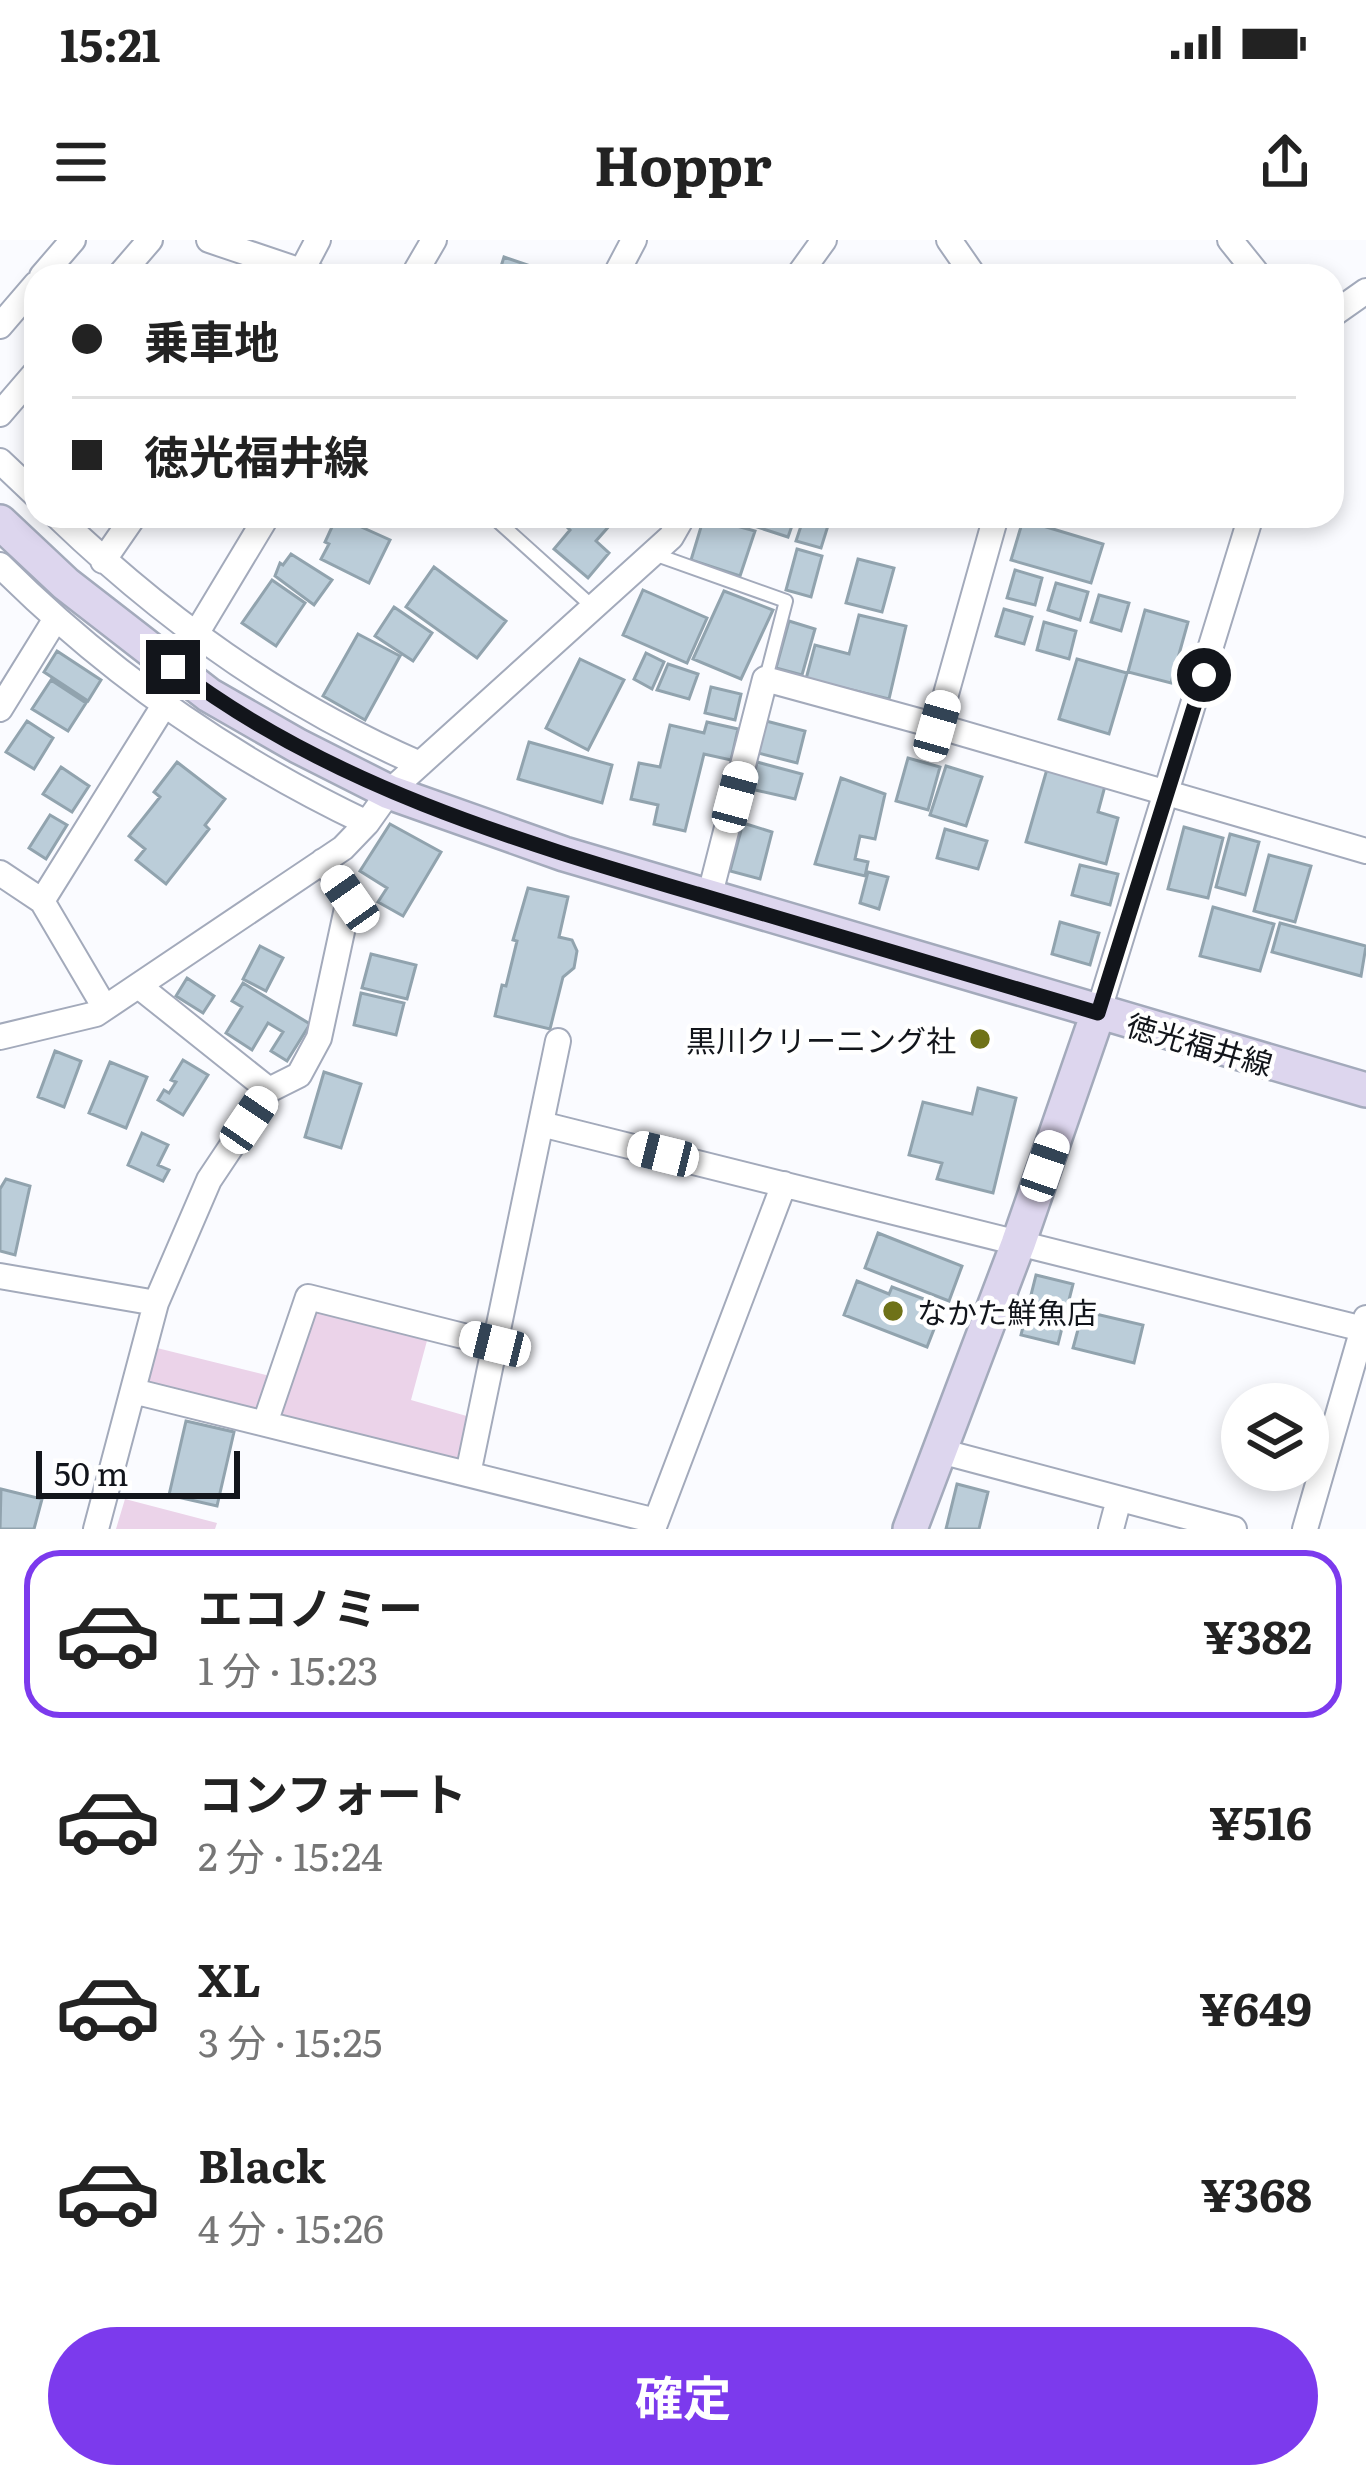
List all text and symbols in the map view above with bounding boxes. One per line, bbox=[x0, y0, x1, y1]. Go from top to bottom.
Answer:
text: 15:21 bbox=[60, 9, 161, 76]
text: Hoppr bbox=[594, 122, 772, 203]
icon: menu bbox=[48, 129, 114, 195]
icon: share bbox=[1252, 129, 1318, 195]
text: 乗車地 bbox=[144, 306, 279, 373]
text: 徳光福井線 bbox=[144, 421, 369, 488]
route end bbox=[146, 640, 200, 694]
route start bbox=[1177, 648, 1231, 702]
car bbox=[910, 686, 964, 766]
car bbox=[708, 758, 762, 836]
car bbox=[315, 859, 385, 939]
street label: 徳光福井線 bbox=[1122, 1001, 1278, 1085]
place label: 黒川クリーニング社 bbox=[686, 1017, 956, 1061]
marker: 黒川クリーニング社 bbox=[967, 1026, 993, 1052]
car bbox=[214, 1080, 284, 1160]
car bbox=[1016, 1126, 1074, 1206]
car bbox=[624, 1128, 702, 1180]
place label: なかた鮮魚店 bbox=[917, 1289, 1097, 1333]
marker: なかた鮮魚店 bbox=[880, 1298, 906, 1324]
car bbox=[456, 1318, 534, 1370]
map controls bbox=[1221, 1383, 1329, 1491]
button: layers bbox=[1221, 1383, 1329, 1491]
scale bar bbox=[36, 1445, 240, 1498]
text: 50 m bbox=[54, 1447, 128, 1496]
text: エコノミー bbox=[198, 1572, 423, 1639]
icon: car bbox=[54, 1580, 162, 1688]
text: ¥382 bbox=[1203, 1601, 1312, 1668]
text: 1 分 · 15:23 bbox=[198, 1639, 378, 1697]
text: コンフォート bbox=[198, 1758, 467, 1825]
icon: car bbox=[54, 1766, 162, 1874]
text: ¥516 bbox=[1209, 1787, 1312, 1854]
text: 2 分 · 15:24 bbox=[198, 1825, 383, 1883]
text: XL bbox=[198, 1944, 261, 2011]
icon: car bbox=[54, 1952, 162, 2060]
text: ¥649 bbox=[1199, 1973, 1312, 2040]
text: 3 分 · 15:25 bbox=[198, 2011, 382, 2069]
text: Black bbox=[198, 2130, 326, 2197]
icon: car bbox=[54, 2138, 162, 2246]
text: ¥368 bbox=[1201, 2159, 1312, 2226]
text: 4 分 · 15:26 bbox=[198, 2197, 384, 2255]
button: 確定 bbox=[48, 2327, 1318, 2465]

